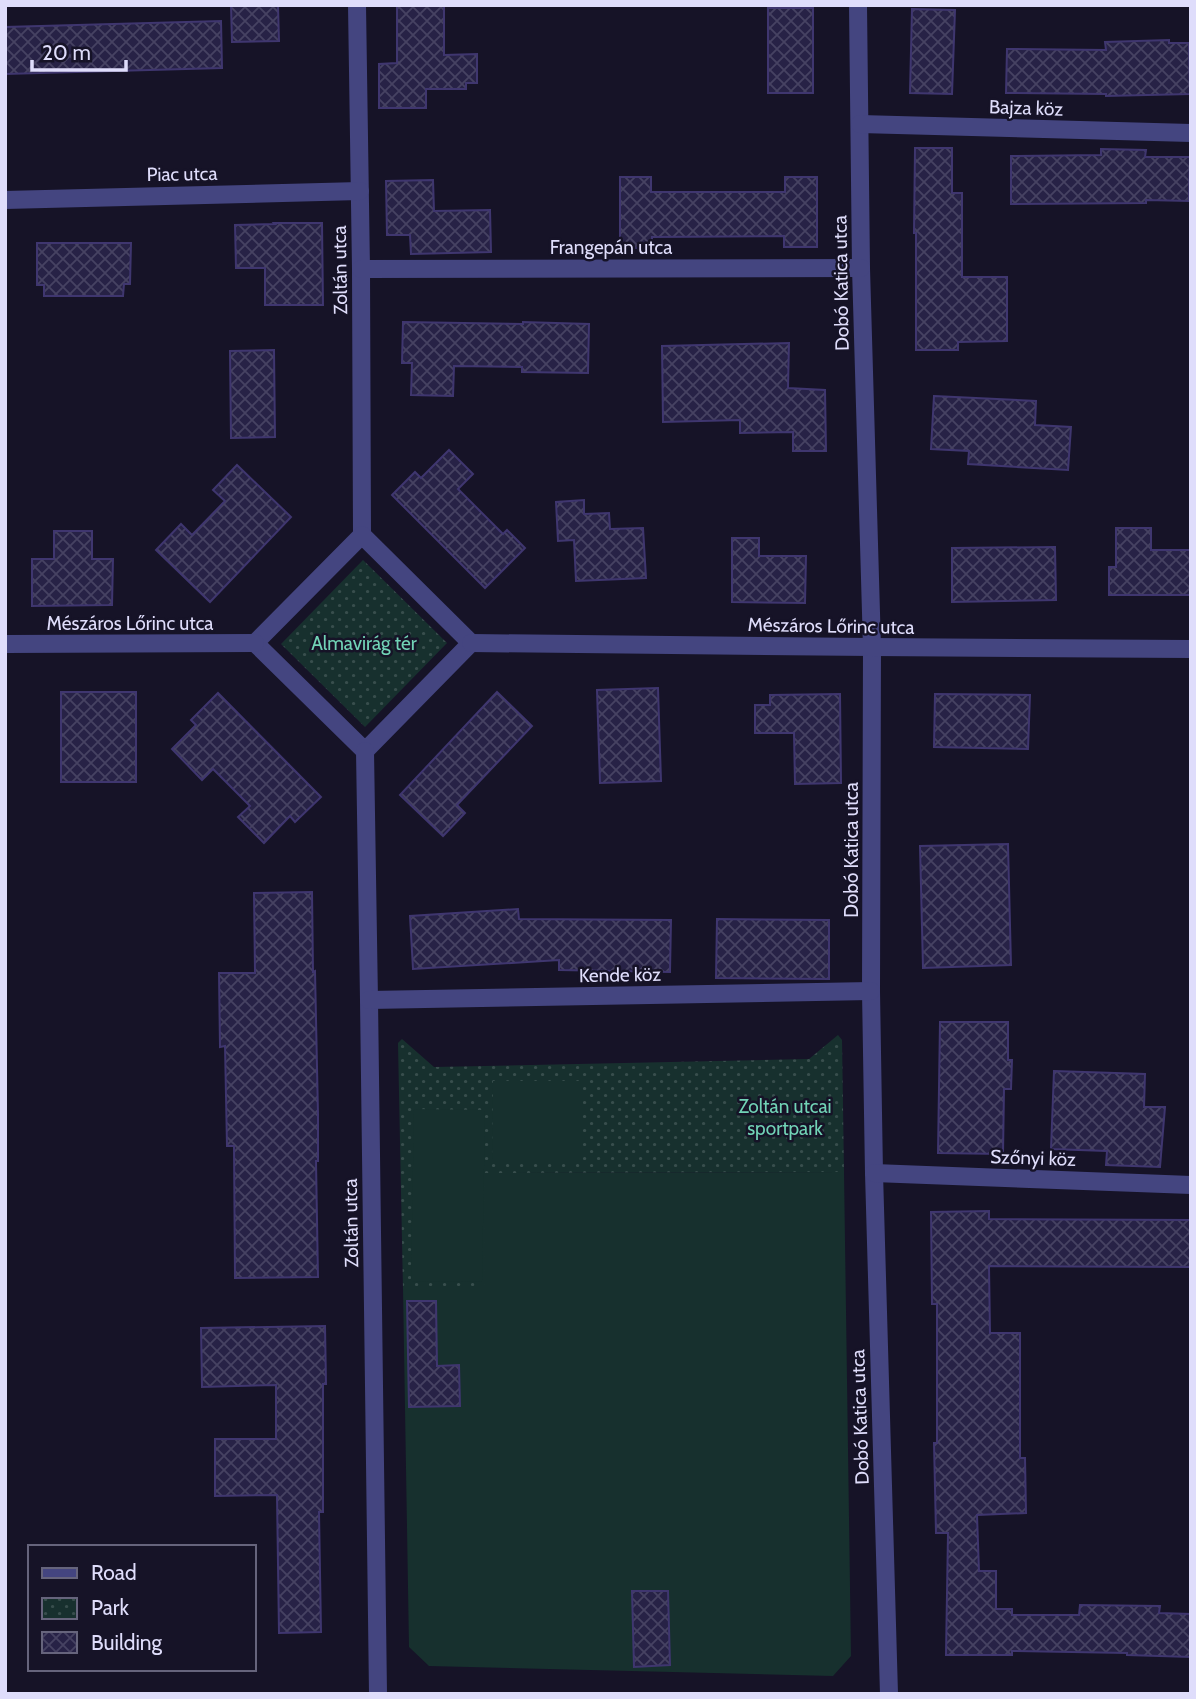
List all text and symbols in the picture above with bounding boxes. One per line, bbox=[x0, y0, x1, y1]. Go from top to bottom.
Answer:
scale bar bbox=[32, 28, 126, 72]
text: 20 m bbox=[42, 40, 91, 65]
street label: Bajza köz bbox=[989, 95, 1063, 121]
street label: Piac utca bbox=[146, 162, 218, 186]
street label: Dobó Katica utca bbox=[828, 215, 854, 351]
street label: Zoltán utca bbox=[328, 225, 352, 315]
street label: Frangepán utca bbox=[550, 236, 672, 259]
street label: Mészáros Lőrinc utca bbox=[47, 612, 213, 635]
street label: Mészáros Lőrinc utca bbox=[747, 613, 915, 639]
park label: Almavirág tér bbox=[311, 632, 417, 655]
street label: Dobó Katica utca bbox=[840, 782, 863, 918]
street label: Kende köz bbox=[579, 963, 661, 987]
park label: Zoltán utcai sportpark bbox=[738, 1095, 832, 1140]
street label: Szőnyi köz bbox=[990, 1145, 1076, 1171]
street label: Zoltán utca bbox=[339, 1178, 363, 1268]
street label: Dobó Katica utca bbox=[846, 1349, 874, 1485]
legend bbox=[28, 1545, 256, 1671]
text: Road bbox=[91, 1560, 137, 1585]
text: Park bbox=[91, 1595, 129, 1620]
text: Building bbox=[91, 1630, 163, 1655]

